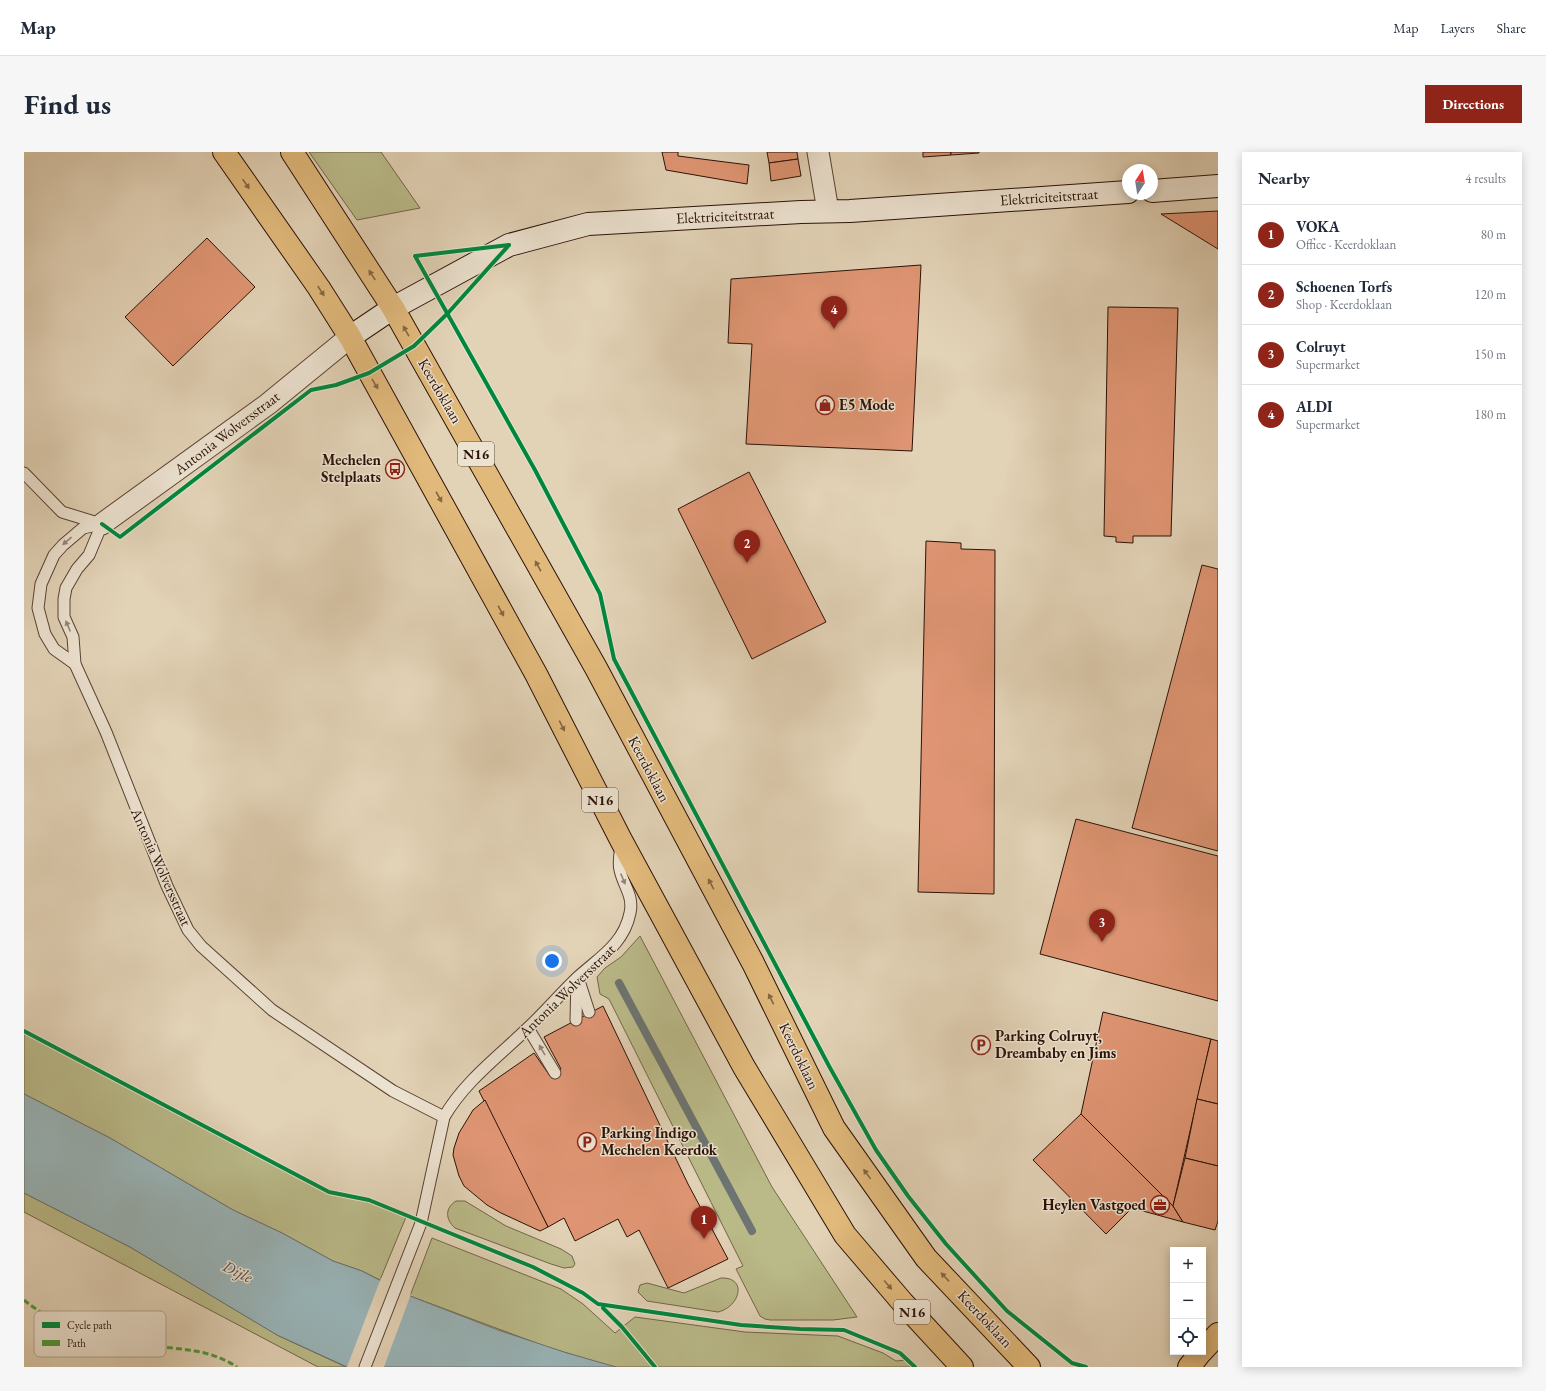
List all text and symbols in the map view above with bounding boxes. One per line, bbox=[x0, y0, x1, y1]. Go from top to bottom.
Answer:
text: Map bbox=[20, 15, 56, 40]
text: Map bbox=[1393, 19, 1418, 37]
text: Layers bbox=[1440, 19, 1475, 37]
text: Share bbox=[1497, 19, 1526, 37]
button: Directions bbox=[1425, 85, 1522, 123]
text: Find us bbox=[24, 86, 111, 122]
north arrow bbox=[1122, 164, 1158, 200]
text: Nearby bbox=[1258, 167, 1310, 189]
text: 4 results bbox=[1465, 170, 1506, 187]
one-way arrow bbox=[242, 179, 250, 189]
street label: Elektriciteitstraat bbox=[999, 184, 1099, 209]
street label: Elektriciteitstraat bbox=[675, 203, 775, 228]
text: VOKA bbox=[1296, 217, 1340, 236]
text: 1 bbox=[1268, 226, 1274, 243]
text: 80 m bbox=[1481, 226, 1506, 243]
text: Office · Keerdoklaan bbox=[1296, 236, 1396, 253]
one-way arrow bbox=[368, 270, 376, 280]
text: Schoenen Torfs bbox=[1296, 277, 1392, 296]
one-way arrow bbox=[317, 285, 324, 297]
text: 2 bbox=[1268, 286, 1274, 303]
text: 120 m bbox=[1475, 286, 1506, 303]
pin: 4 bbox=[821, 296, 847, 329]
text: Shop · Keerdoklaan bbox=[1296, 296, 1392, 313]
one-way arrow bbox=[402, 325, 409, 337]
text: Colruyt bbox=[1296, 337, 1346, 356]
text: 3 bbox=[1268, 346, 1274, 363]
text: 150 m bbox=[1475, 346, 1506, 363]
street label: Keerdoklaan bbox=[414, 355, 467, 427]
text: Supermarket bbox=[1296, 356, 1360, 373]
one-way arrow bbox=[372, 378, 379, 390]
street label: Antonia Wolversstraat bbox=[169, 387, 283, 479]
shop icon: E5 Mode bbox=[814, 394, 836, 416]
place label: E5 Mode bbox=[839, 395, 894, 414]
text: ALDI bbox=[1296, 397, 1332, 416]
text: 4 bbox=[1268, 406, 1274, 423]
text: 180 m bbox=[1475, 406, 1506, 423]
text: Supermarket bbox=[1296, 416, 1360, 433]
road number: N16 bbox=[458, 442, 494, 466]
place label: Mechelen Stelplaats bbox=[321, 450, 382, 486]
bus stop icon: Mechelen Stelplaats bbox=[384, 458, 406, 480]
one-way arrow bbox=[435, 492, 442, 503]
pin: 2 bbox=[734, 530, 760, 563]
one-way arrow bbox=[62, 536, 73, 545]
one-way arrow bbox=[535, 560, 542, 572]
one-way arrow bbox=[498, 605, 505, 617]
one-way arrow bbox=[65, 621, 71, 632]
one-way arrow bbox=[559, 720, 566, 732]
street label: Keerdoklaan bbox=[624, 732, 675, 805]
road number: N16 bbox=[582, 788, 618, 812]
street label: Antonia Wolversstraat bbox=[127, 804, 196, 929]
one-way arrow bbox=[620, 873, 626, 884]
one-way arrow bbox=[708, 878, 714, 890]
pin: 3 bbox=[1089, 909, 1115, 942]
street label: Antonia Wolversstraat bbox=[514, 939, 619, 1042]
your location bbox=[542, 951, 562, 971]
one-way arrow bbox=[768, 993, 774, 1005]
street label: Keerdoklaan bbox=[775, 1019, 824, 1092]
place label: Parking Colruyt, Dreambaby en Jims bbox=[995, 1026, 1116, 1062]
parking icon: Parking Colruyt, Dreambaby en Jims bbox=[970, 1034, 992, 1056]
one-way arrow bbox=[538, 1044, 545, 1056]
place label: Parking Indigo Mechelen Keerdok bbox=[601, 1123, 718, 1159]
parking icon: Parking Indigo Mechelen Keerdok bbox=[576, 1131, 598, 1153]
one-way arrow bbox=[863, 1169, 871, 1179]
office icon: Heylen Vastgoed bbox=[1149, 1194, 1171, 1216]
place label: Heylen Vastgoed bbox=[1042, 1195, 1147, 1214]
pin: 1 bbox=[691, 1206, 717, 1239]
map controls bbox=[1170, 1247, 1206, 1355]
button: + bbox=[1170, 1247, 1206, 1283]
water label: Dijle bbox=[219, 1255, 257, 1288]
one-way arrow bbox=[941, 1273, 950, 1282]
one-way arrow bbox=[884, 1280, 893, 1291]
button: − bbox=[1170, 1283, 1206, 1319]
street label: Keerdoklaan bbox=[954, 1286, 1017, 1352]
road number: N16 bbox=[894, 1300, 930, 1324]
legend bbox=[34, 1311, 166, 1357]
text: Cycle path bbox=[67, 1318, 112, 1332]
button: locate bbox=[1170, 1319, 1206, 1355]
text: Path bbox=[67, 1336, 86, 1350]

